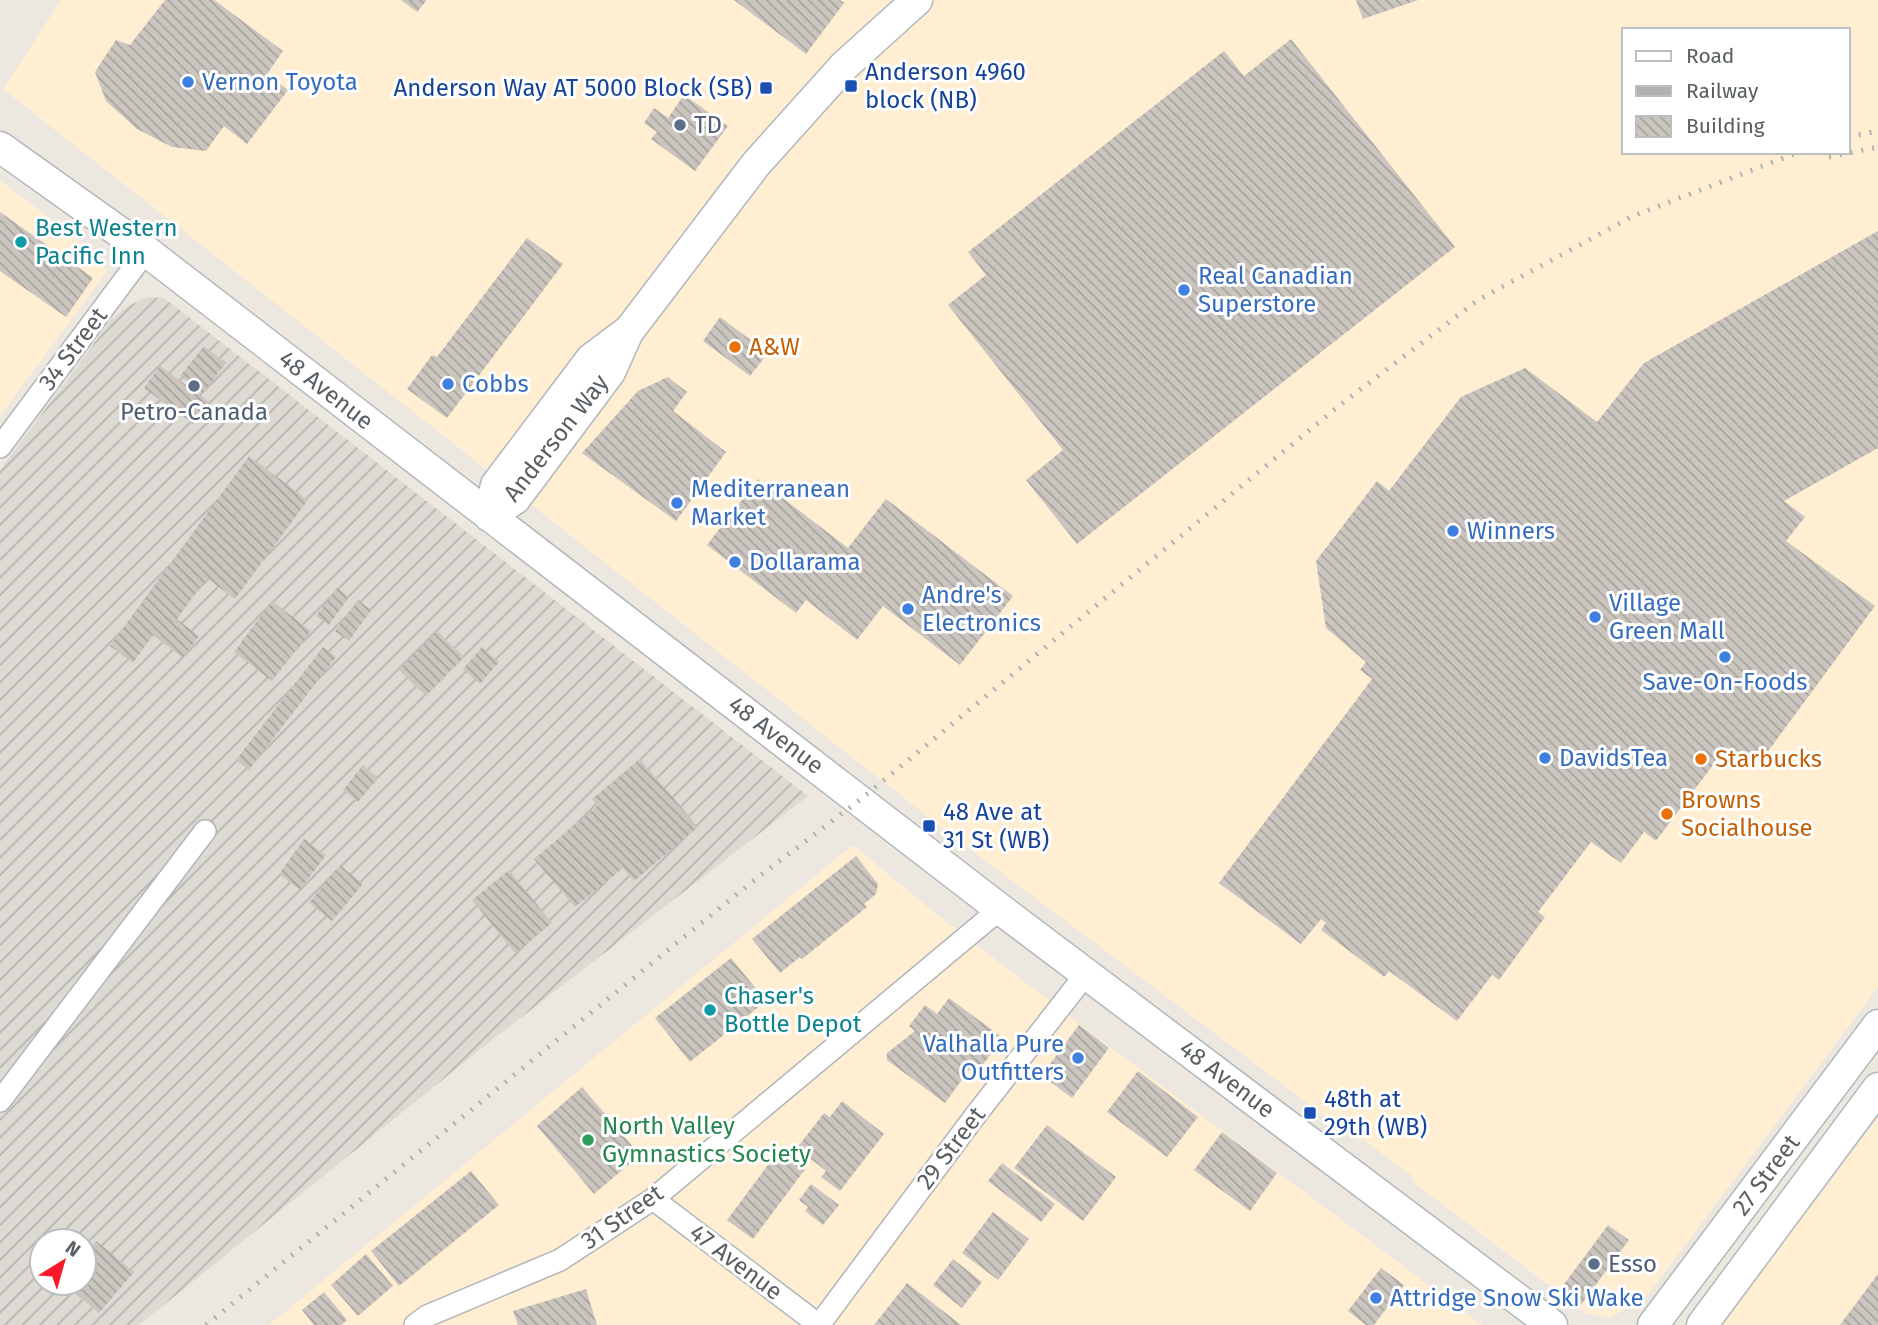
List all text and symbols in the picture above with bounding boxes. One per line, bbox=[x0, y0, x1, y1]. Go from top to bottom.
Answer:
legend bbox=[1622, 28, 1850, 154]
text: Road bbox=[1686, 43, 1734, 69]
place label: Anderson 4960 block (NB) bbox=[865, 58, 1026, 114]
place label: Vernon Toyota bbox=[202, 68, 358, 96]
marker: Vernon Toyota bbox=[180, 74, 196, 90]
place label: Anderson Way AT 5000 Block (SB) bbox=[393, 74, 752, 102]
marker: Anderson 4960 block (NB) bbox=[843, 78, 859, 94]
text: Railway bbox=[1686, 78, 1759, 104]
marker: Anderson Way AT 5000 Block (SB) bbox=[758, 80, 774, 96]
place label: TD bbox=[694, 111, 722, 139]
text: Building bbox=[1686, 113, 1765, 139]
marker: TD bbox=[672, 117, 688, 133]
place label: Best Western Pacific Inn bbox=[35, 214, 178, 270]
marker: Best Western Pacific Inn bbox=[13, 234, 29, 250]
place label: Real Canadian Superstore bbox=[1198, 262, 1353, 318]
marker: Real Canadian Superstore bbox=[1176, 282, 1192, 298]
street label: 34 Street bbox=[33, 302, 113, 396]
place label: A&W bbox=[749, 333, 800, 361]
marker: A&W bbox=[727, 339, 743, 355]
street label: 48 Avenue bbox=[273, 344, 379, 436]
street label: Anderson Way bbox=[498, 369, 614, 507]
place label: Cobbs bbox=[462, 370, 529, 398]
marker: Cobbs bbox=[440, 376, 456, 392]
marker: Petro-Canada bbox=[186, 378, 202, 394]
place label: Petro-Canada bbox=[120, 398, 268, 426]
place label: Mediterranean Market bbox=[691, 475, 850, 531]
marker: Mediterranean Market bbox=[669, 495, 685, 511]
place label: Winners bbox=[1467, 517, 1555, 545]
marker: Winners bbox=[1445, 523, 1461, 539]
place label: Dollarama bbox=[749, 548, 861, 576]
marker: Dollarama bbox=[727, 554, 743, 570]
place label: Andre's Electronics bbox=[922, 581, 1041, 637]
place label: Village Green Mall bbox=[1609, 589, 1725, 645]
marker: Andre's Electronics bbox=[900, 601, 916, 617]
marker: Village Green Mall bbox=[1587, 609, 1603, 625]
marker: Save-On-Foods bbox=[1717, 649, 1733, 665]
place label: Save-On-Foods bbox=[1642, 668, 1808, 696]
street label: 48 Avenue bbox=[723, 690, 829, 780]
place label: DavidsTea bbox=[1559, 744, 1668, 772]
place label: Starbucks bbox=[1715, 745, 1822, 773]
marker: DavidsTea bbox=[1537, 750, 1553, 766]
marker: Starbucks bbox=[1693, 751, 1709, 767]
place label: Browns Socialhouse bbox=[1681, 786, 1813, 842]
place label: 48 Ave at 31 St (WB) bbox=[943, 798, 1049, 854]
marker: Browns Socialhouse bbox=[1659, 806, 1675, 822]
marker: 48 Ave at 31 St (WB) bbox=[921, 818, 937, 834]
place label: Chaser's Bottle Depot bbox=[724, 982, 862, 1038]
marker: Chaser's Bottle Depot bbox=[702, 1002, 718, 1018]
place label: Valhalla Pure Outfitters bbox=[923, 1030, 1064, 1086]
street label: 48 Avenue bbox=[1174, 1034, 1280, 1124]
marker: Valhalla Pure Outfitters bbox=[1070, 1050, 1086, 1066]
place label: 48th at 29th (WB) bbox=[1324, 1085, 1427, 1141]
street label: 29 Street bbox=[911, 1101, 991, 1195]
marker: 48th at 29th (WB) bbox=[1302, 1105, 1318, 1121]
place label: North Valley Gymnastics Society bbox=[602, 1112, 811, 1168]
street label: 27 Street bbox=[1727, 1129, 1806, 1221]
marker: North Valley Gymnastics Society bbox=[580, 1132, 596, 1148]
street label: 31 Street bbox=[576, 1179, 668, 1255]
street label: 47 Avenue bbox=[684, 1218, 788, 1306]
north arrow bbox=[28, 1227, 98, 1297]
text: N bbox=[61, 1236, 85, 1262]
place label: Esso bbox=[1608, 1250, 1657, 1278]
marker: Esso bbox=[1586, 1256, 1602, 1272]
place label: Attridge Snow Ski Wake bbox=[1390, 1284, 1644, 1312]
marker: Attridge Snow Ski Wake bbox=[1368, 1290, 1384, 1306]

